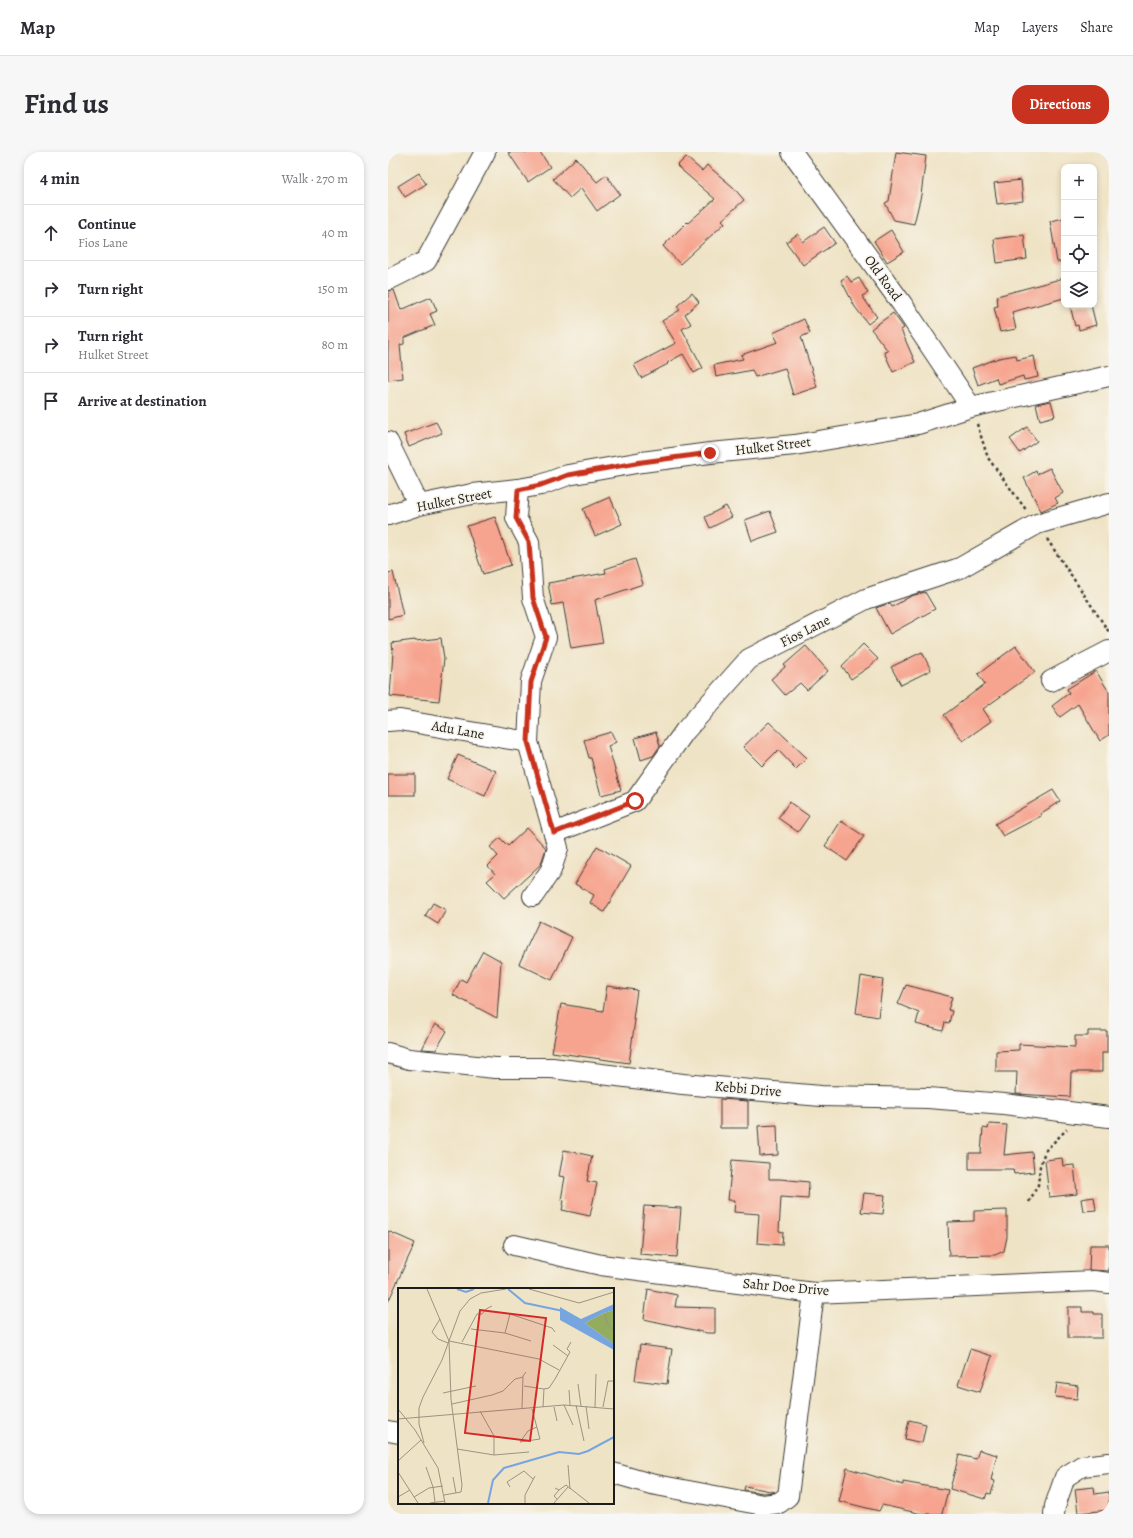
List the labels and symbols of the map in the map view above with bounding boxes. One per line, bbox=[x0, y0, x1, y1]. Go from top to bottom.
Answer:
street label: Old Road bbox=[860, 251, 906, 305]
street label: Hulket Street bbox=[734, 432, 812, 460]
route end bbox=[701, 444, 719, 462]
street label: Hulket Street bbox=[415, 483, 494, 517]
street label: Fios Lane bbox=[777, 610, 833, 652]
street label: Adu Lane bbox=[429, 716, 486, 744]
route start bbox=[626, 792, 644, 810]
street label: Kebbi Drive bbox=[714, 1077, 782, 1101]
street label: Sahr Doe Drive bbox=[742, 1274, 830, 1300]
inset map bbox=[398, 1288, 614, 1504]

